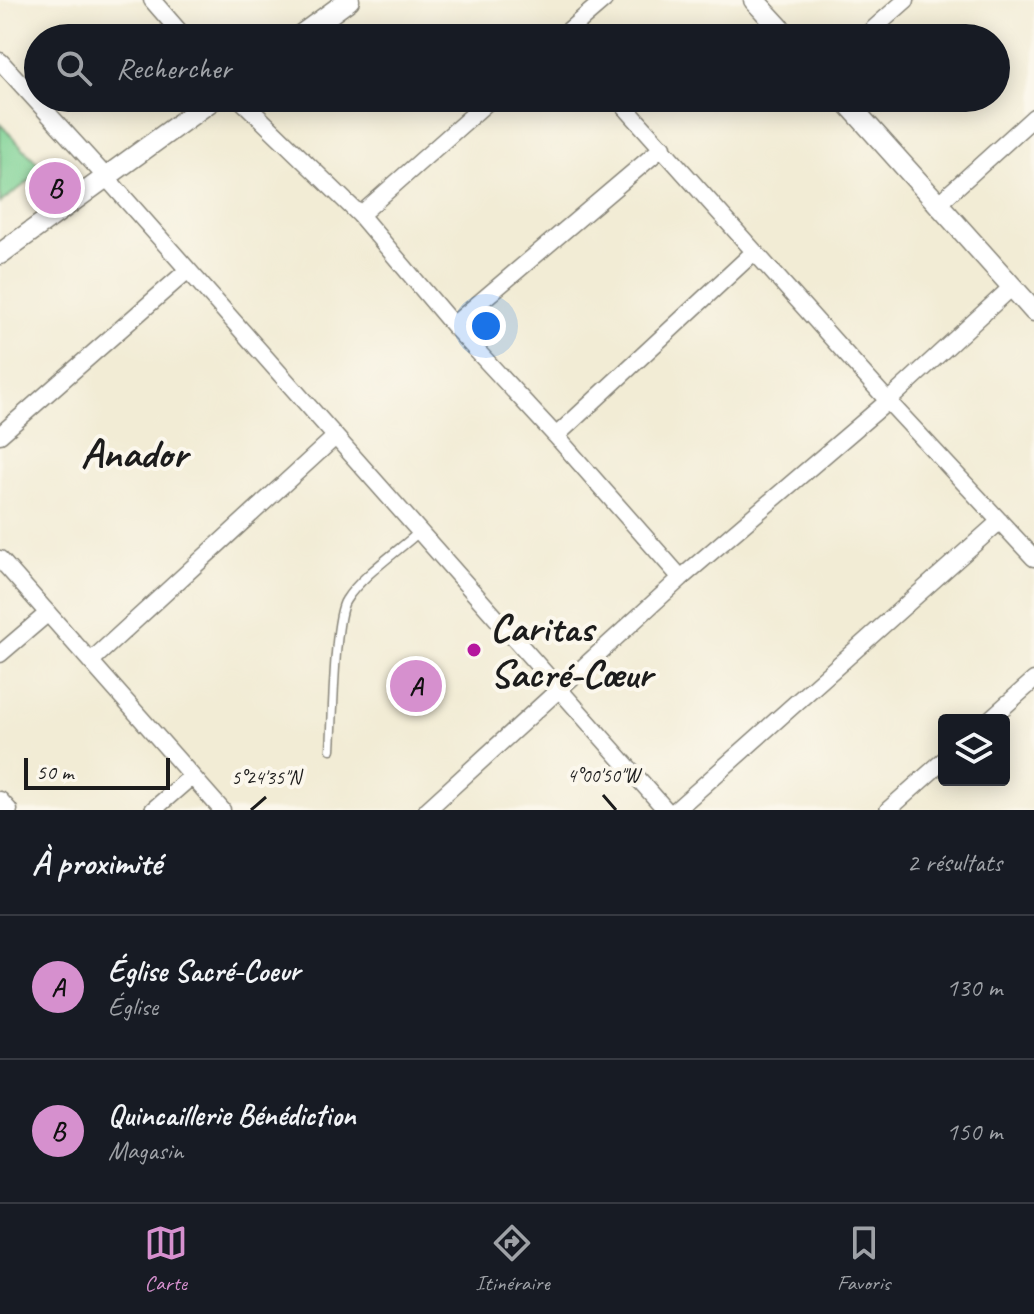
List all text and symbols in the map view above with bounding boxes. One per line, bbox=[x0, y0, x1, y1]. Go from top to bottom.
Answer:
search box bbox=[24, 24, 1010, 112]
icon: search bbox=[52, 46, 96, 90]
text: Rechercher bbox=[116, 49, 231, 87]
pin: B bbox=[29, 158, 81, 218]
your location bbox=[466, 306, 506, 346]
district label: Anador bbox=[81, 427, 192, 480]
place label: Caritas Sacré-Cœur bbox=[490, 603, 657, 699]
marker: Caritas Sacré-Cœur bbox=[465, 641, 483, 659]
pin: A bbox=[390, 656, 442, 716]
map controls bbox=[938, 714, 1010, 786]
button: layers bbox=[938, 714, 1010, 786]
scale bar bbox=[24, 754, 170, 790]
text: 50 m bbox=[36, 758, 73, 786]
text: 4°00'50"W bbox=[567, 763, 643, 788]
text: 5°24'35"N bbox=[231, 765, 304, 790]
text: À proximité bbox=[32, 841, 161, 884]
text: 2 résultats bbox=[907, 846, 1002, 879]
text: Église Sacré-Coeur bbox=[108, 952, 300, 990]
text: A bbox=[51, 971, 65, 1004]
text: 130 m bbox=[946, 971, 1002, 1004]
text: Église bbox=[108, 990, 158, 1023]
text: Quincaillerie Bénédiction bbox=[108, 1096, 356, 1134]
text: B bbox=[51, 1115, 65, 1148]
text: 150 m bbox=[946, 1115, 1002, 1148]
text: Magasin bbox=[108, 1134, 183, 1167]
tab: Carte bbox=[144, 1221, 188, 1297]
tab: Itinéraire bbox=[475, 1221, 550, 1297]
tab: Favoris bbox=[837, 1221, 890, 1297]

